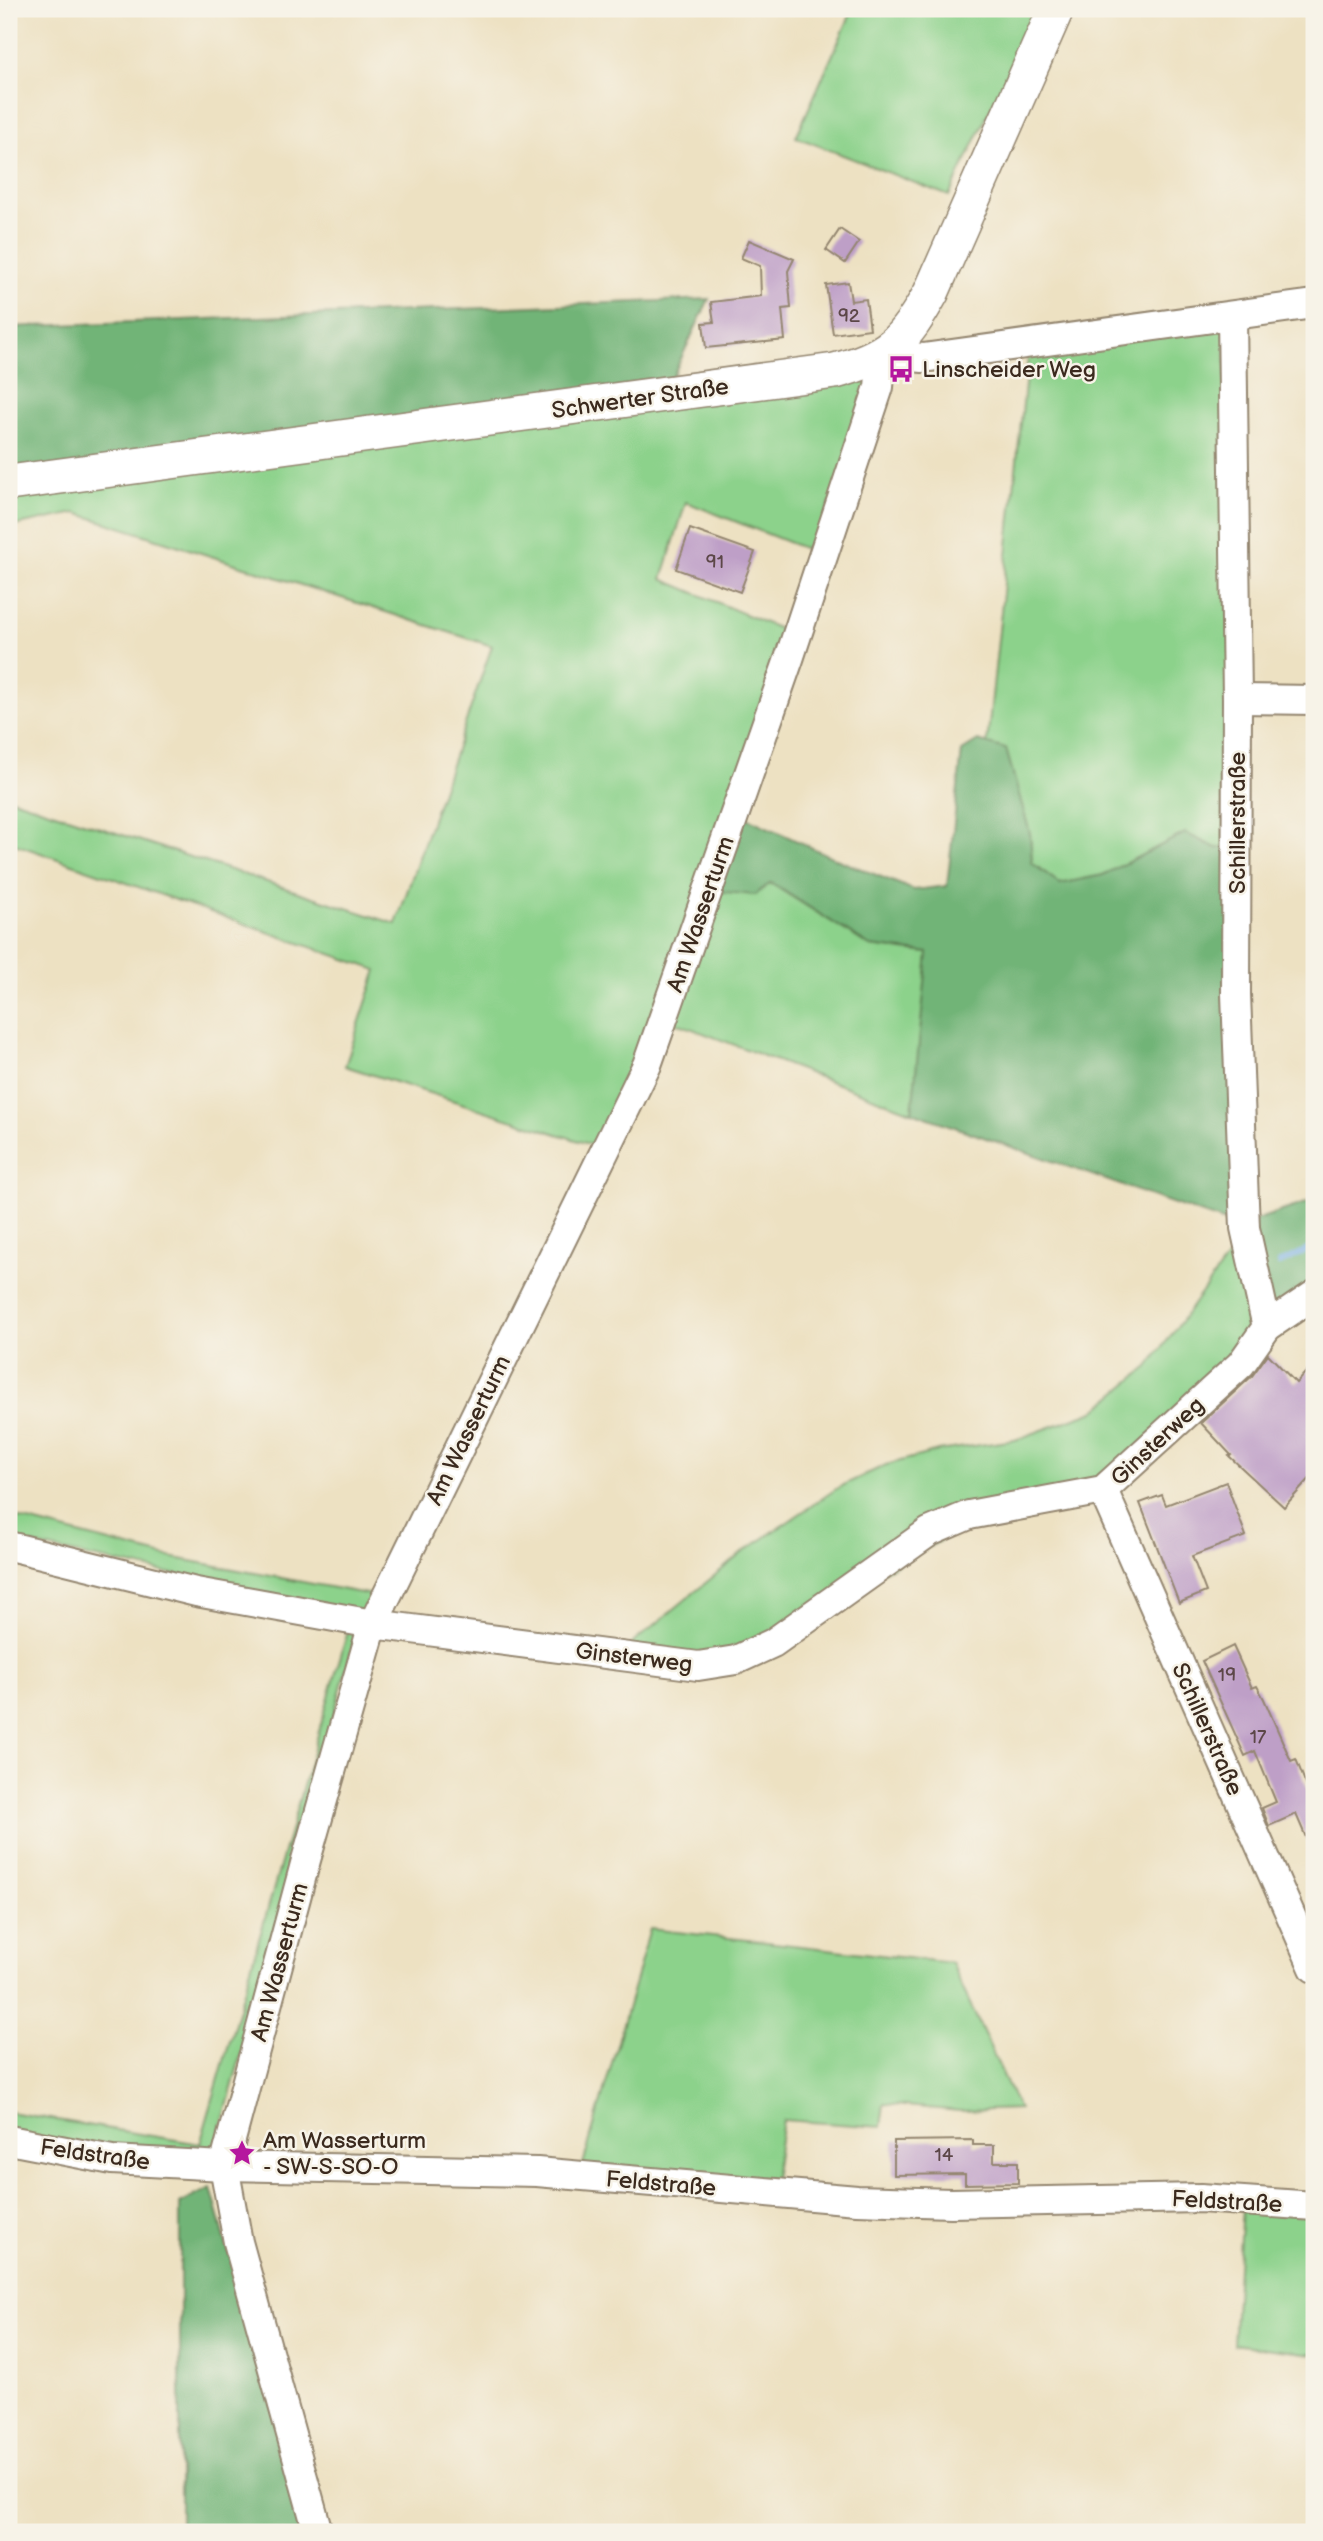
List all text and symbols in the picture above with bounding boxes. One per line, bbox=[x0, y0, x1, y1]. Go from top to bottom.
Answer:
house number: 92 bbox=[838, 305, 861, 328]
bus stop icon: Linscheider Weg bbox=[886, 354, 916, 384]
place label: Linscheider Weg bbox=[922, 356, 1096, 384]
street label: Schwerter Straße bbox=[550, 373, 730, 425]
house number: 91 bbox=[706, 551, 724, 574]
street label: Schillerstraße bbox=[1224, 752, 1252, 894]
street label: Am Wasserturm bbox=[661, 833, 741, 996]
street label: Am Wasserturm bbox=[421, 1351, 517, 1510]
street label: Ginsterweg bbox=[1105, 1391, 1210, 1492]
street label: Ginsterweg bbox=[574, 1637, 694, 1679]
street label: Schillerstraße bbox=[1165, 1659, 1249, 1800]
house number: 19 bbox=[1218, 1664, 1236, 1687]
house number: 17 bbox=[1250, 1726, 1267, 1749]
street label: Am Wasserturm bbox=[245, 1880, 315, 2045]
place label: Am Wasserturm - SW-S-SO-O bbox=[263, 2127, 426, 2181]
street label: Feldstraße bbox=[38, 2133, 152, 2177]
place icon: Am Wasserturm - SW-S-SO-O bbox=[227, 2138, 257, 2168]
house number: 14 bbox=[935, 2144, 954, 2167]
street label: Feldstraße bbox=[605, 2165, 717, 2203]
street label: Feldstraße bbox=[1171, 2185, 1283, 2219]

